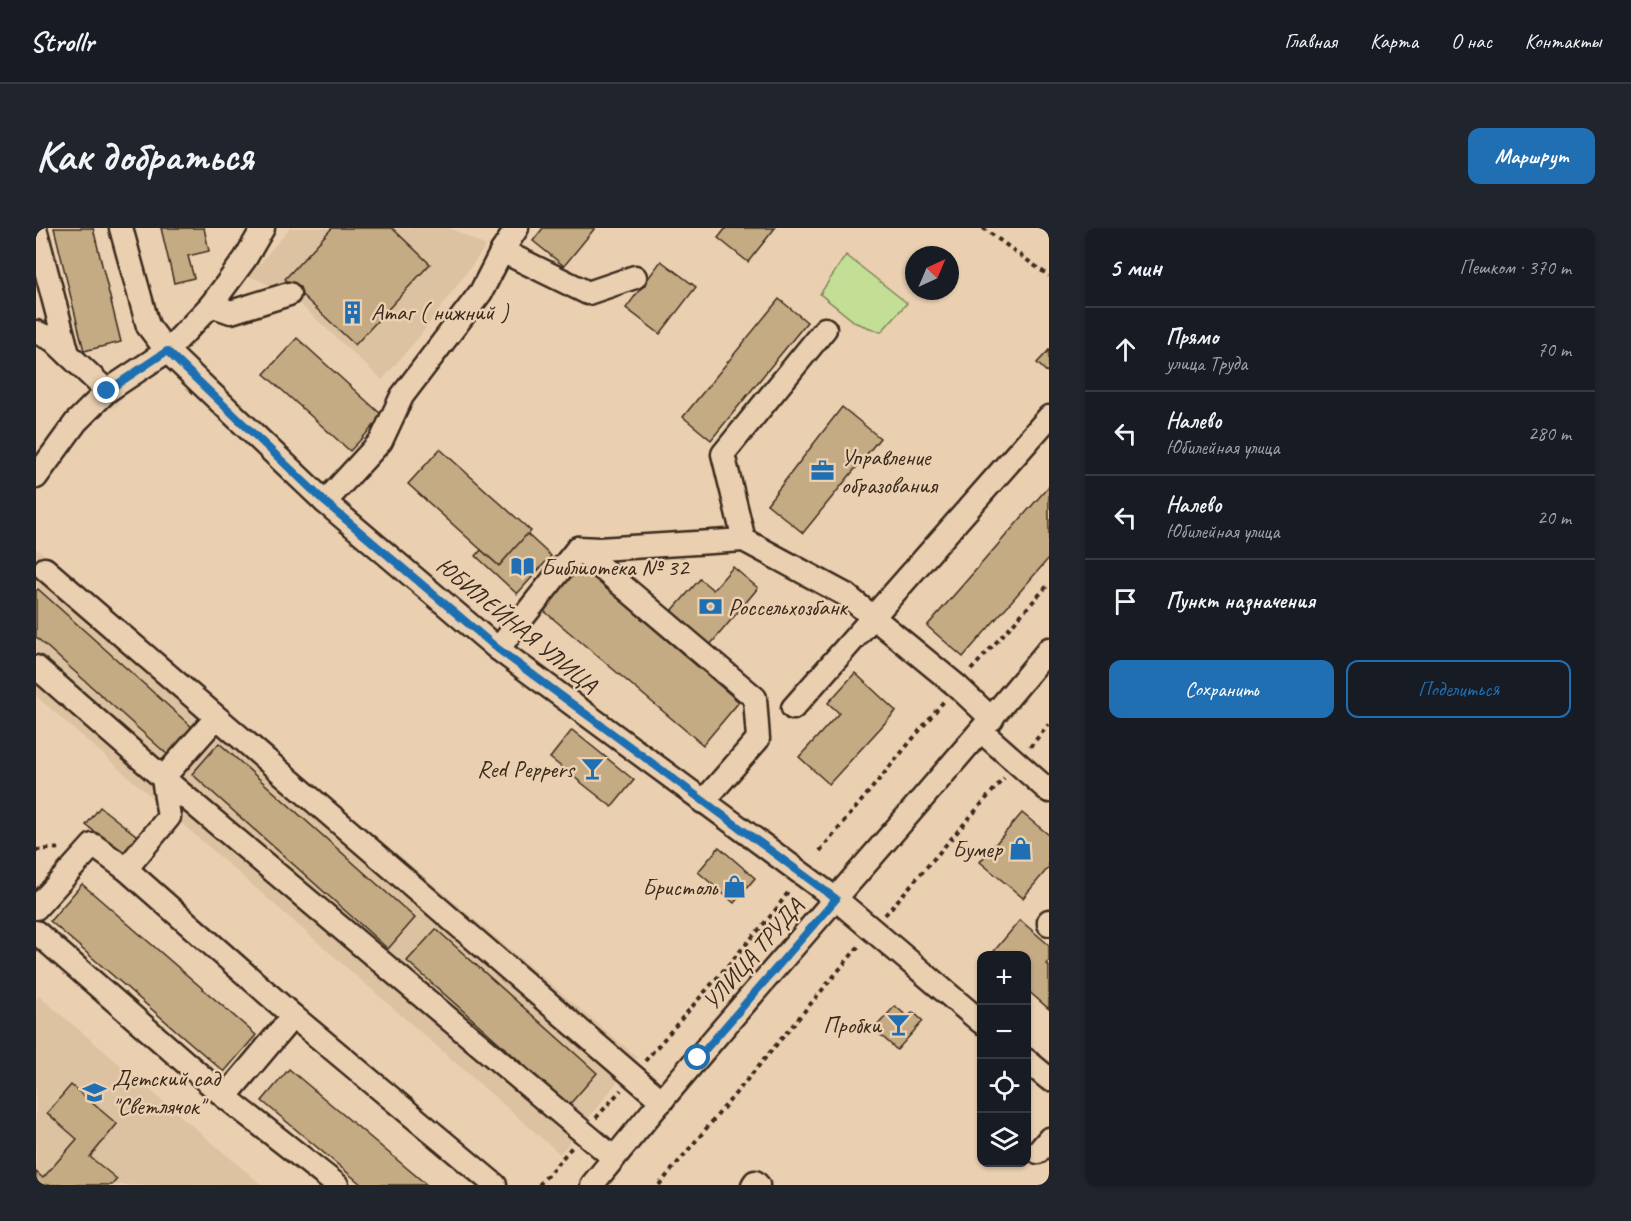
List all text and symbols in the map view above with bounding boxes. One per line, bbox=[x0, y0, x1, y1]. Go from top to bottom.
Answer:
text: Strollr bbox=[30, 24, 94, 59]
text: Главная bbox=[1284, 28, 1337, 54]
text: Карта bbox=[1370, 28, 1418, 54]
text: О нас bbox=[1451, 28, 1492, 54]
text: Контакты bbox=[1525, 28, 1601, 54]
button: Маршрут bbox=[1468, 128, 1595, 184]
text: Как добраться bbox=[36, 130, 253, 183]
north arrow bbox=[905, 246, 959, 300]
text: 5 мин bbox=[1109, 251, 1161, 284]
text: Пешком · 370 m bbox=[1459, 255, 1571, 280]
place label: Атаг ( нижний ) bbox=[371, 297, 509, 327]
building icon: Атаг ( нижний ) bbox=[340, 299, 366, 325]
text: Прямо bbox=[1166, 323, 1218, 351]
icon: ahead bbox=[1109, 333, 1142, 366]
text: 70 m bbox=[1537, 337, 1571, 362]
text: улица Труда bbox=[1166, 351, 1247, 376]
route end bbox=[93, 377, 119, 403]
text: Налево bbox=[1166, 407, 1222, 435]
icon: left bbox=[1109, 417, 1142, 450]
text: 280 m bbox=[1528, 421, 1571, 446]
text: Юбилейная улица bbox=[1166, 435, 1280, 460]
place label: Управление образования bbox=[841, 442, 939, 500]
office icon: Управление образования bbox=[810, 458, 836, 484]
text: Налево bbox=[1166, 491, 1222, 519]
icon: left bbox=[1109, 501, 1142, 534]
text: 20 m bbox=[1537, 505, 1571, 530]
text: Юбилейная улица bbox=[1166, 519, 1280, 544]
street label: ЮБИЛЕЙНАЯ УЛИЦА bbox=[430, 551, 605, 700]
place label: Библиотека № 32 bbox=[541, 552, 691, 582]
library icon: Библиотека № 32 bbox=[510, 554, 536, 580]
icon: arrive bbox=[1109, 585, 1142, 618]
text: Пункт назначения bbox=[1166, 587, 1315, 615]
place label: Россельхозбанк bbox=[728, 592, 849, 622]
bank icon: Россельхозбанк bbox=[697, 594, 723, 620]
button: Сохранить bbox=[1109, 660, 1334, 718]
button: Поделиться bbox=[1346, 660, 1571, 718]
place label: Red Peppers bbox=[477, 754, 576, 784]
bar icon: Red Peppers bbox=[579, 756, 605, 782]
place label: Бумер bbox=[952, 834, 1004, 864]
shop icon: Бумер bbox=[1007, 836, 1033, 862]
place label: Бристоль bbox=[642, 872, 719, 902]
shop icon: Бристоль bbox=[722, 874, 748, 900]
street label: УЛИЦА ТРУДА bbox=[696, 891, 810, 1016]
map controls bbox=[977, 951, 1031, 1167]
button: + bbox=[977, 951, 1031, 1005]
button: − bbox=[977, 1005, 1031, 1059]
place label: Пробки bbox=[823, 1010, 882, 1040]
bar icon: Пробки bbox=[886, 1012, 912, 1038]
route start bbox=[684, 1044, 710, 1070]
button: locate bbox=[977, 1059, 1031, 1113]
place label: Детский сад "Светлячок" bbox=[112, 1063, 222, 1121]
school or university icon: Детский сад "Светлячок" bbox=[81, 1079, 107, 1105]
button: layers bbox=[977, 1113, 1031, 1167]

